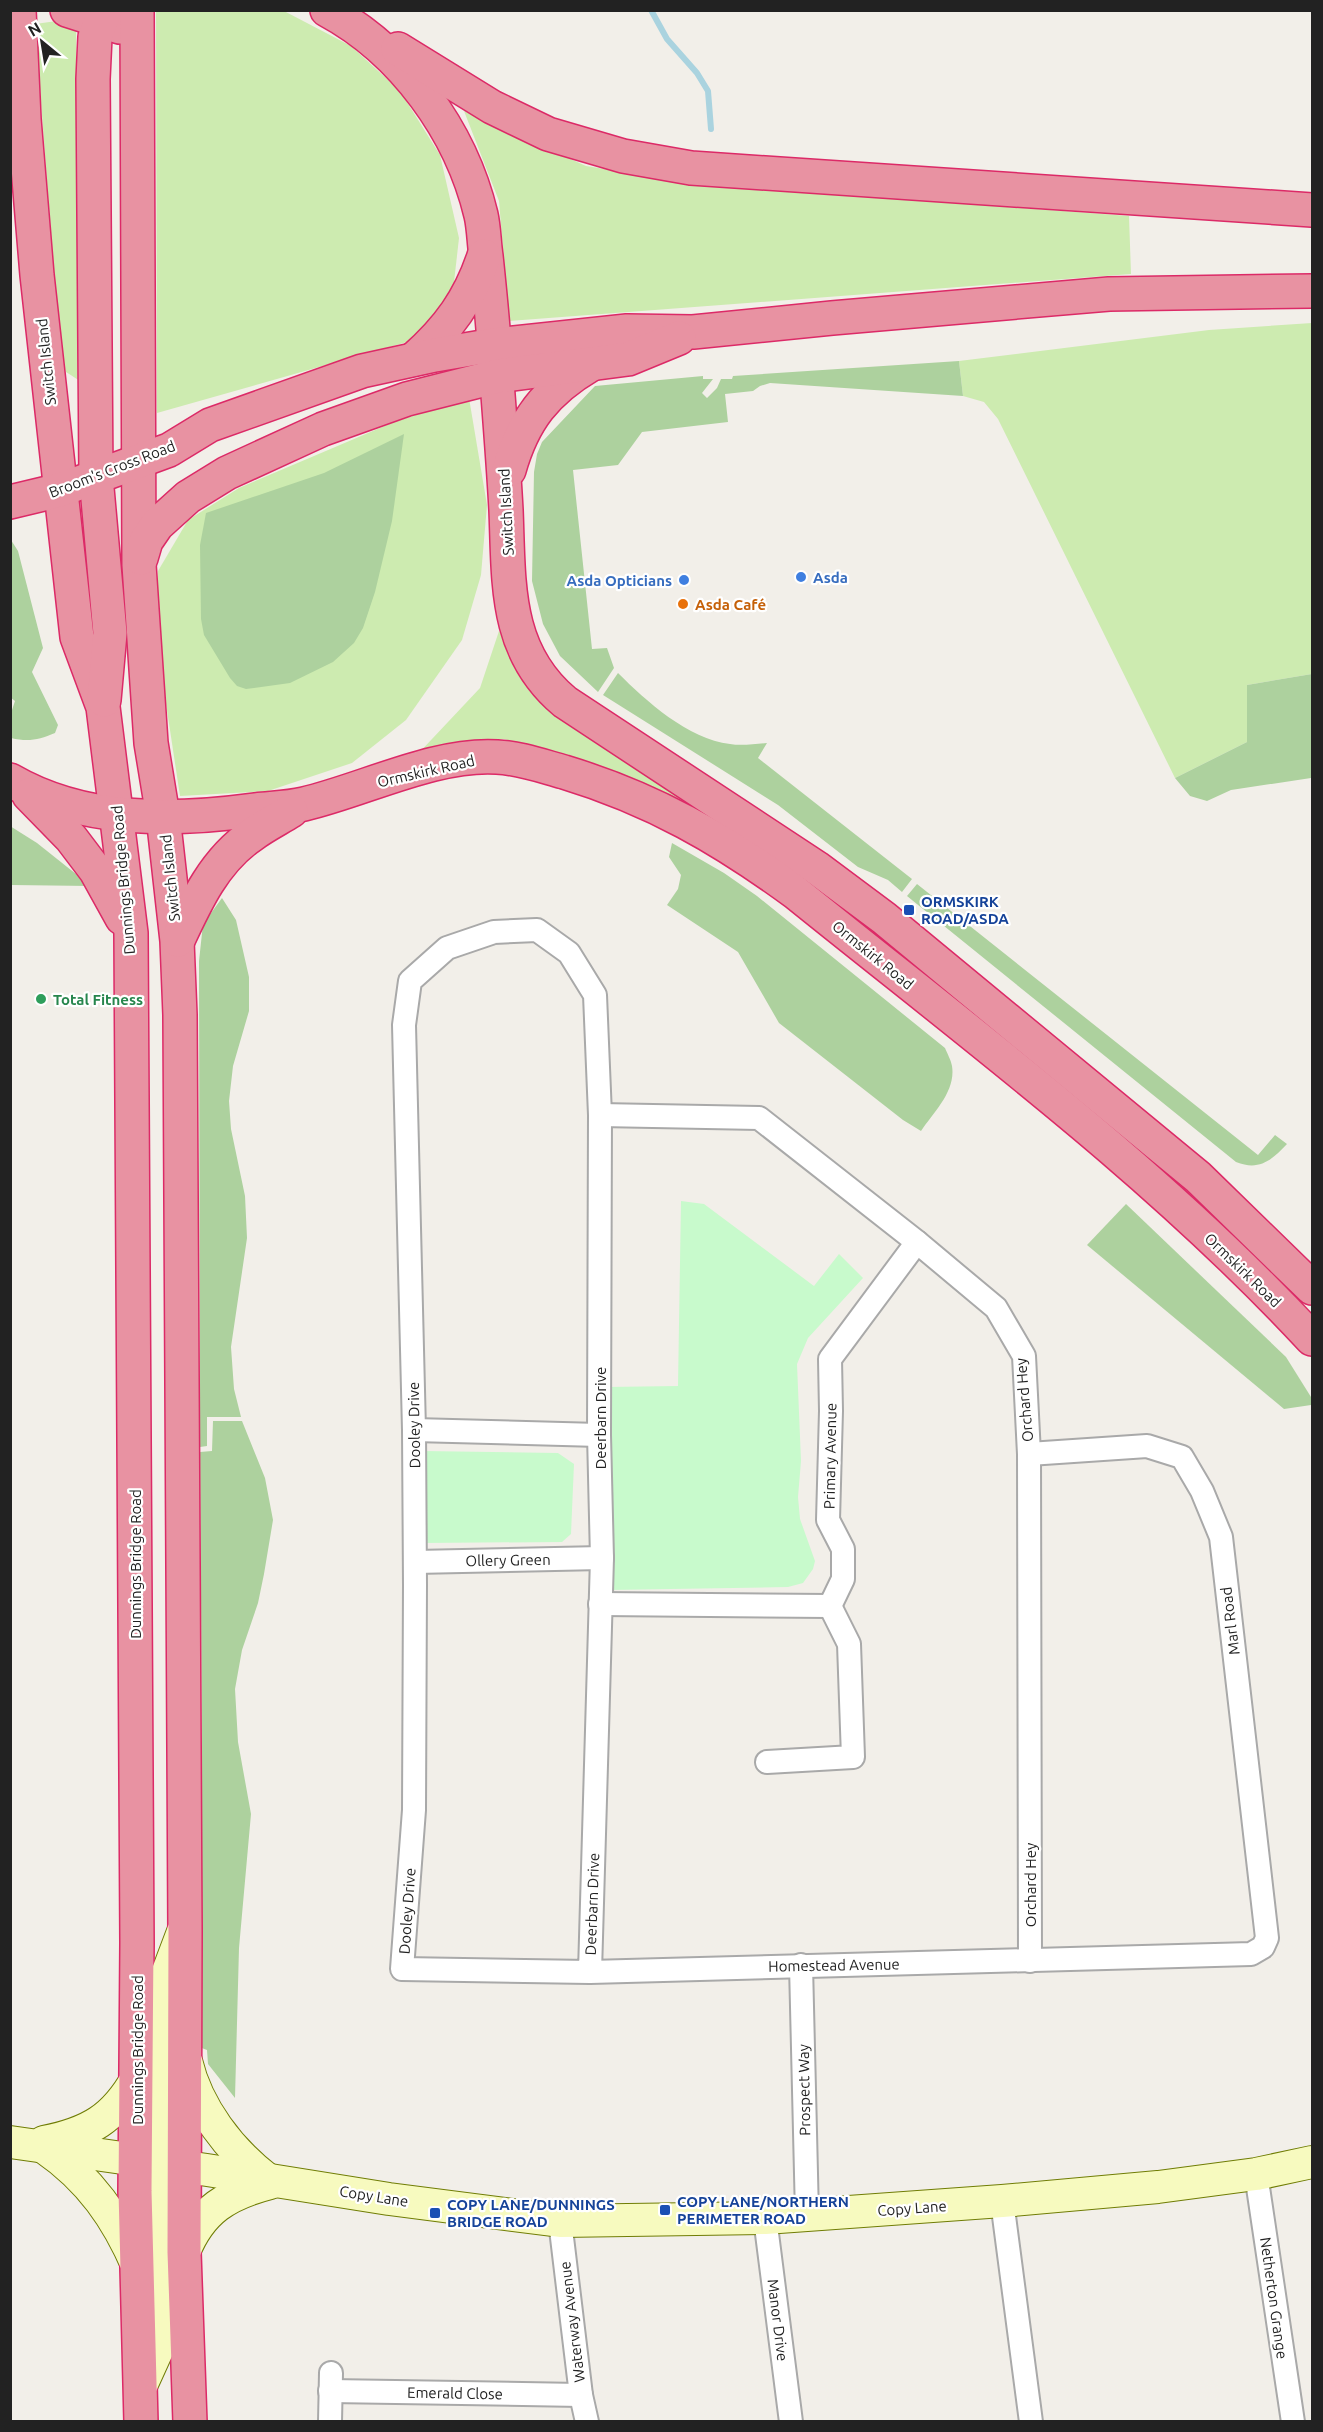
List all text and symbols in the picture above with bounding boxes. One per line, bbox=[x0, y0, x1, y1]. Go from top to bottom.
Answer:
north arrow bbox=[12, 12, 72, 72]
text: N bbox=[25, 18, 44, 40]
street label: Switch Island bbox=[33, 318, 59, 406]
street label: Broom's Cross Road bbox=[47, 437, 177, 501]
street label: Switch Island bbox=[495, 468, 517, 556]
place label: Asda bbox=[813, 569, 848, 586]
marker: Asda bbox=[794, 570, 808, 584]
place label: Asda Opticians bbox=[567, 572, 672, 589]
marker: Asda Opticians bbox=[677, 573, 691, 587]
place label: Asda Café bbox=[695, 596, 766, 613]
marker: Asda Café bbox=[676, 597, 690, 611]
street label: Ormskirk Road bbox=[376, 752, 476, 790]
street label: Dunnings Bridge Road bbox=[108, 805, 138, 955]
street label: Switch Island bbox=[157, 834, 183, 922]
place label: ORMSKIRK ROAD/ASDA bbox=[921, 893, 1009, 927]
marker: ORMSKIRK ROAD/ASDA bbox=[902, 903, 916, 917]
street label: Ormskirk Road bbox=[829, 917, 917, 993]
place label: Total Fitness bbox=[53, 991, 143, 1008]
marker: Total Fitness bbox=[34, 992, 48, 1006]
street label: Ormskirk Road bbox=[1201, 1229, 1285, 1311]
street label: Orchard Hey bbox=[1012, 1357, 1036, 1443]
street label: Deerbarn Drive bbox=[592, 1367, 609, 1469]
street label: Dooley Drive bbox=[405, 1382, 423, 1468]
street label: Primary Avenue bbox=[821, 1403, 839, 1509]
street label: Dunnings Bridge Road bbox=[127, 1489, 144, 1639]
street label: Ollery Green bbox=[465, 1551, 551, 1569]
street label: Marl Road bbox=[1217, 1586, 1243, 1656]
street label: Orchard Hey bbox=[1022, 1843, 1039, 1927]
street label: Deerbarn Drive bbox=[582, 1853, 602, 1955]
street label: Dooley Drive bbox=[396, 1867, 418, 1955]
street label: Homestead Avenue bbox=[768, 1955, 900, 1975]
street label: Dunnings Bridge Road bbox=[129, 1975, 146, 2125]
street label: Prospect Way bbox=[795, 2044, 813, 2136]
street label: Copy Lane bbox=[338, 2182, 410, 2210]
place label: COPY LANE/NORTHERN PERIMETER ROAD bbox=[677, 2193, 849, 2227]
place label: COPY LANE/DUNNINGS BRIDGE ROAD bbox=[447, 2196, 615, 2230]
street label: Copy Lane bbox=[877, 2197, 947, 2219]
marker: COPY LANE/NORTHERN PERIMETER ROAD bbox=[658, 2203, 672, 2217]
marker: COPY LANE/DUNNINGS BRIDGE ROAD bbox=[428, 2206, 442, 2220]
street label: Netherton Grange bbox=[1257, 2236, 1291, 2360]
street label: Waterway Avenue bbox=[556, 2260, 588, 2384]
street label: Manor Drive bbox=[765, 2278, 791, 2362]
street label: Emerald Close bbox=[407, 2384, 503, 2402]

